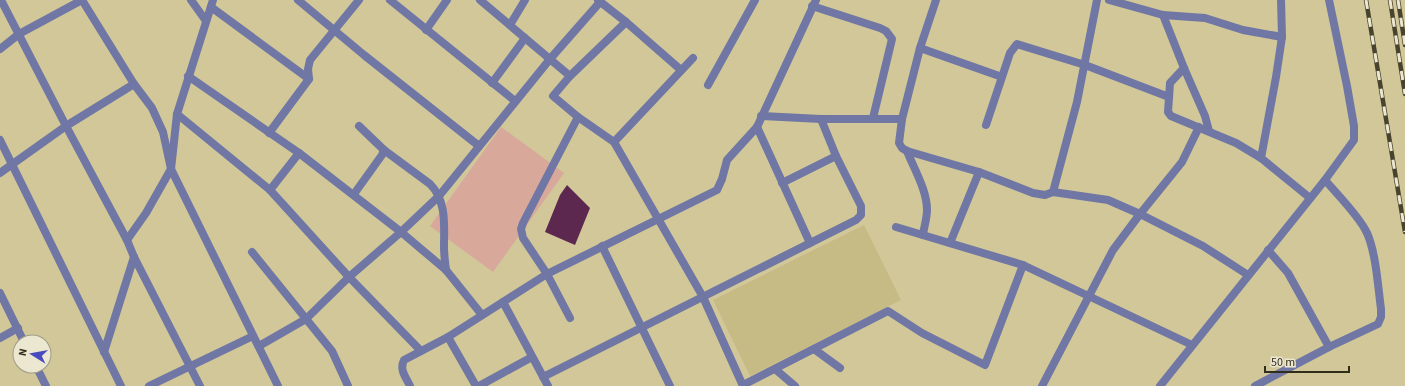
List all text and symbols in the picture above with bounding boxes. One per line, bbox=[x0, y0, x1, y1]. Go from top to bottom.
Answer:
north arrow bbox=[12, 334, 52, 374]
text: N bbox=[15, 347, 31, 357]
scale bar bbox=[1265, 348, 1349, 374]
text: 50 m bbox=[1271, 354, 1295, 371]

